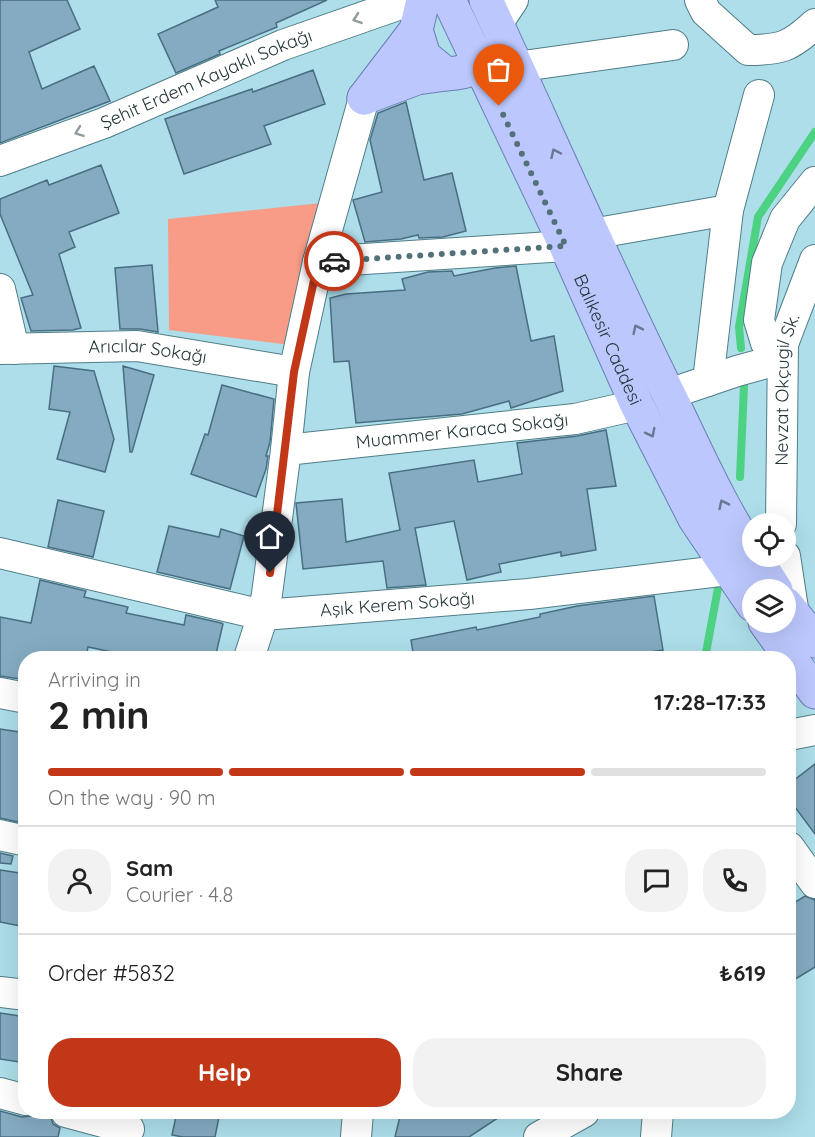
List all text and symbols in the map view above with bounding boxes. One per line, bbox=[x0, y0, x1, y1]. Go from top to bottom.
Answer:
one-way arrow bbox=[352, 12, 363, 25]
street label: Şehit Erdem Kayaklı Sokağı bbox=[97, 24, 315, 134]
pin bbox=[473, 44, 524, 106]
icon: bag bbox=[482, 53, 515, 86]
one-way arrow bbox=[74, 125, 85, 137]
one-way arrow bbox=[550, 148, 562, 159]
courier bbox=[304, 231, 364, 291]
icon: car bbox=[318, 245, 351, 278]
street label: Balıkesir Caddesi bbox=[569, 270, 648, 409]
street label: Nevzat Okçugil Sk. bbox=[770, 310, 805, 466]
one-way arrow bbox=[633, 325, 645, 336]
street label: Arıcılar Sokağı bbox=[88, 334, 209, 368]
street label: Muammer Karaca Sokağı bbox=[355, 408, 569, 453]
one-way arrow bbox=[644, 427, 655, 438]
one-way arrow bbox=[719, 500, 731, 511]
pin bbox=[244, 511, 295, 573]
map controls bbox=[742, 513, 796, 633]
button: locate bbox=[742, 513, 796, 567]
icon: home bbox=[253, 520, 286, 553]
button: layers bbox=[742, 579, 796, 633]
street label: Aşık Kerem Sokağı bbox=[319, 586, 476, 621]
text: Arriving in bbox=[48, 667, 141, 692]
text: 17:28–17:33 bbox=[654, 688, 766, 716]
text: 2 min bbox=[48, 690, 150, 739]
text: On the way · 90 m bbox=[48, 785, 215, 810]
button: person bbox=[48, 849, 111, 912]
button: chat bbox=[625, 849, 688, 912]
button: phone bbox=[703, 849, 766, 912]
text: Sam bbox=[126, 854, 173, 882]
text: Courier · 4.8 bbox=[126, 882, 233, 907]
text: Order #5832 bbox=[48, 959, 175, 987]
text: ₺619 bbox=[719, 959, 766, 987]
button: Help bbox=[48, 1038, 401, 1107]
button: Share bbox=[413, 1038, 766, 1107]

